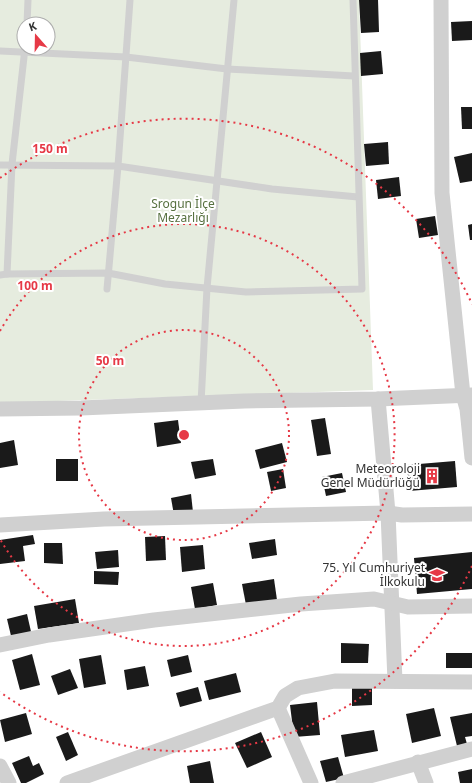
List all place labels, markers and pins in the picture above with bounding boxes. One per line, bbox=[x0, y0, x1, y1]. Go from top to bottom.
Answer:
centre of rings bbox=[177, 428, 191, 442]
place label: Meteoroloji Genel Müdürlüğü bbox=[321, 460, 420, 491]
building icon: Meteoroloji Genel Müdürlüğü bbox=[423, 467, 441, 485]
place label: 75. Yıl Cumhuriyet İlkokulu bbox=[323, 559, 426, 590]
school or university icon: 75. Yıl Cumhuriyet İlkokulu bbox=[428, 566, 446, 584]

